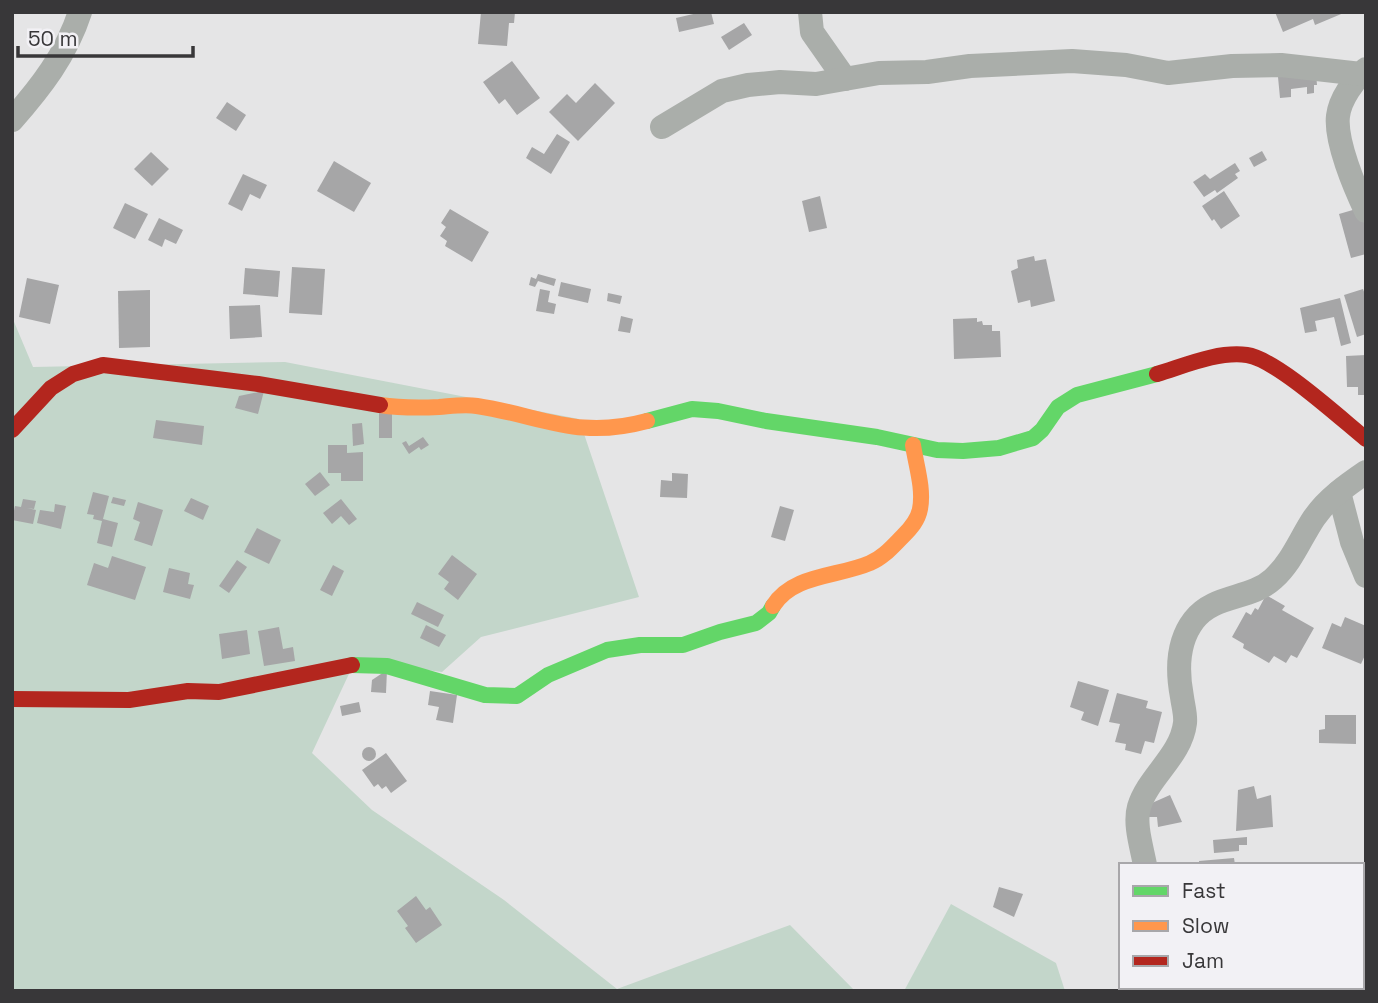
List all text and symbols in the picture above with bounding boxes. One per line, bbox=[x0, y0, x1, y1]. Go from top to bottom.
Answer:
scale bar bbox=[18, 14, 192, 58]
text: 50 m bbox=[28, 25, 78, 52]
legend bbox=[1119, 863, 1364, 989]
text: Fast bbox=[1182, 877, 1226, 904]
text: Slow bbox=[1182, 912, 1230, 939]
text: Jam bbox=[1182, 947, 1224, 974]

